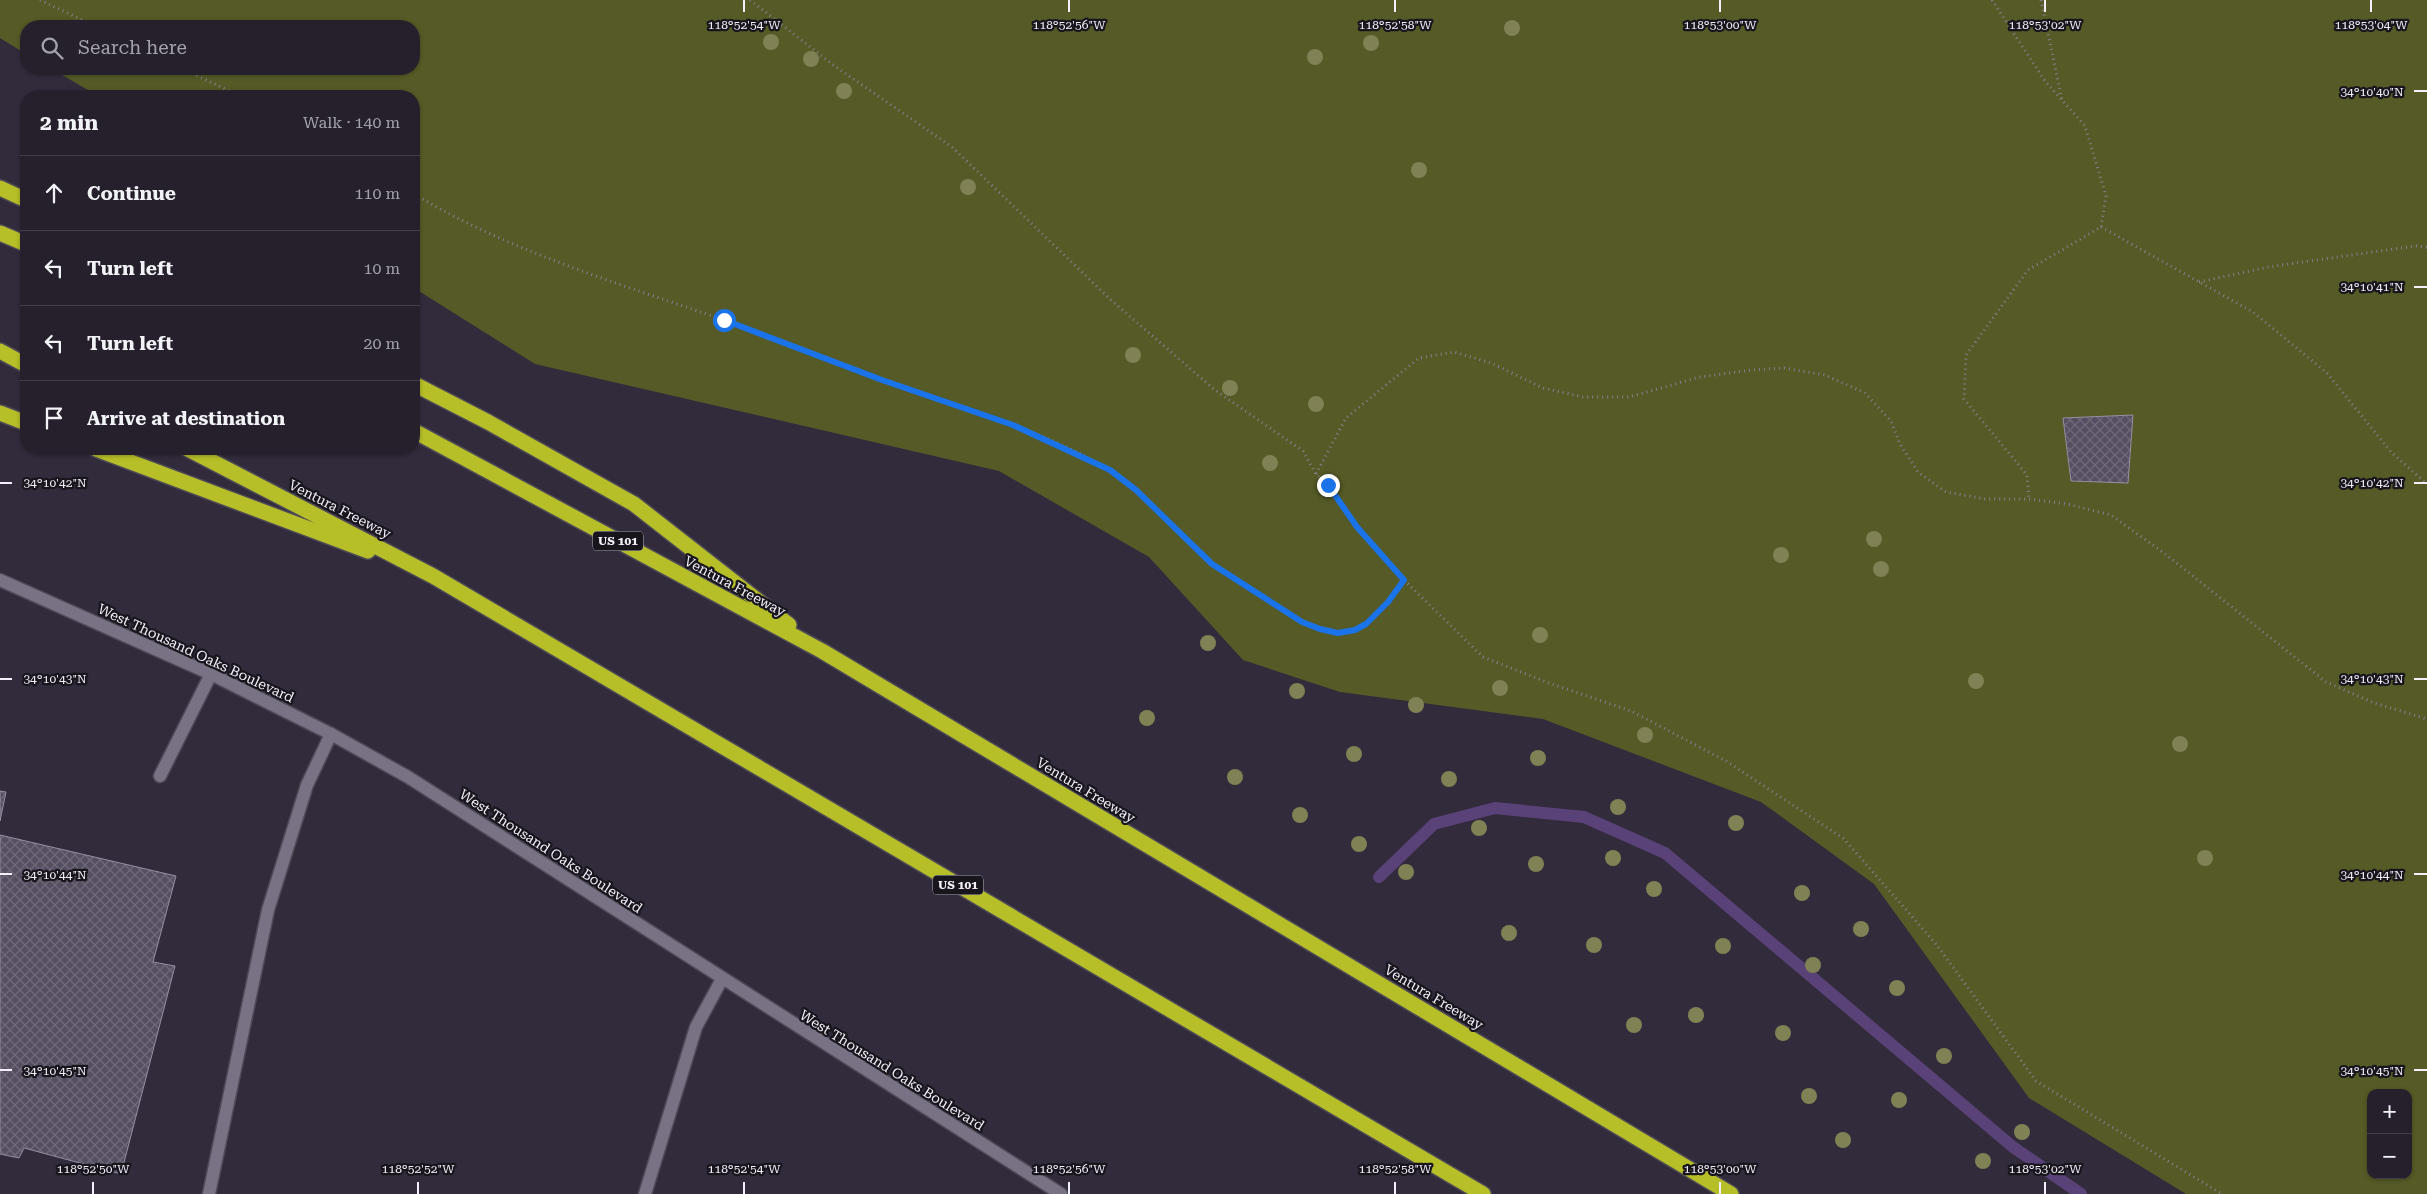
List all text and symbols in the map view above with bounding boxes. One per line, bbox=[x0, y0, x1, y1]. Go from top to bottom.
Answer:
text: 118°52'54"W bbox=[708, 18, 781, 32]
text: 118°52'56"W bbox=[1033, 18, 1106, 32]
text: 118°52'58"W bbox=[1359, 18, 1432, 32]
text: 118°53'00"W bbox=[1684, 18, 1757, 32]
text: 118°53'02"W bbox=[2009, 18, 2082, 32]
text: 118°53'04"W bbox=[2335, 18, 2408, 32]
search box bbox=[20, 20, 420, 75]
icon: search bbox=[38, 34, 66, 62]
text: Search here bbox=[78, 36, 187, 59]
text: 34°10'40"N bbox=[2340, 85, 2404, 99]
text: 2 min bbox=[40, 111, 98, 135]
text: Walk · 140 m bbox=[303, 113, 400, 132]
icon: ahead bbox=[40, 179, 68, 207]
text: Continue bbox=[87, 182, 176, 205]
text: 110 m bbox=[354, 184, 400, 203]
icon: left bbox=[40, 254, 68, 282]
text: Turn left bbox=[87, 257, 173, 280]
text: 10 m bbox=[363, 259, 400, 278]
text: 34°10'41"N bbox=[2340, 280, 2404, 294]
route start bbox=[713, 309, 736, 332]
icon: left bbox=[40, 329, 68, 357]
text: Turn left bbox=[87, 332, 173, 355]
text: 20 m bbox=[363, 334, 400, 353]
icon: arrive bbox=[40, 404, 68, 432]
text: Arrive at destination bbox=[87, 407, 285, 430]
route end bbox=[1317, 474, 1340, 497]
text: 34°10'42"N bbox=[23, 476, 87, 490]
street label: Ventura Freeway bbox=[286, 476, 394, 542]
text: 34°10'42"N bbox=[2340, 476, 2404, 490]
road number: US 101 bbox=[593, 532, 643, 550]
street label: Ventura Freeway bbox=[682, 553, 789, 620]
street label: West Thousand Oaks Boulevard bbox=[95, 600, 297, 706]
text: 34°10'43"N bbox=[23, 672, 87, 686]
text: 34°10'43"N bbox=[2340, 672, 2404, 686]
street label: Ventura Freeway bbox=[1034, 754, 1139, 826]
street label: West Thousand Oaks Boulevard bbox=[457, 786, 645, 916]
text: 34°10'44"N bbox=[23, 868, 87, 882]
text: 34°10'44"N bbox=[2340, 868, 2404, 882]
road number: US 101 bbox=[933, 876, 983, 894]
street label: Ventura Freeway bbox=[1382, 961, 1487, 1033]
street label: West Thousand Oaks Boulevard bbox=[797, 1006, 987, 1134]
text: 34°10'45"N bbox=[23, 1064, 87, 1078]
text: 34°10'45"N bbox=[2340, 1064, 2404, 1078]
map controls bbox=[2367, 1089, 2412, 1179]
button: + bbox=[2367, 1089, 2412, 1134]
button: − bbox=[2367, 1134, 2412, 1179]
text: 118°52'50"W bbox=[57, 1162, 130, 1176]
text: 118°52'52"W bbox=[382, 1162, 455, 1176]
text: 118°52'54"W bbox=[708, 1162, 781, 1176]
text: 118°52'56"W bbox=[1033, 1162, 1106, 1176]
text: 118°52'58"W bbox=[1359, 1162, 1432, 1176]
text: 118°53'00"W bbox=[1684, 1162, 1757, 1176]
text: 118°53'02"W bbox=[2009, 1162, 2082, 1176]

